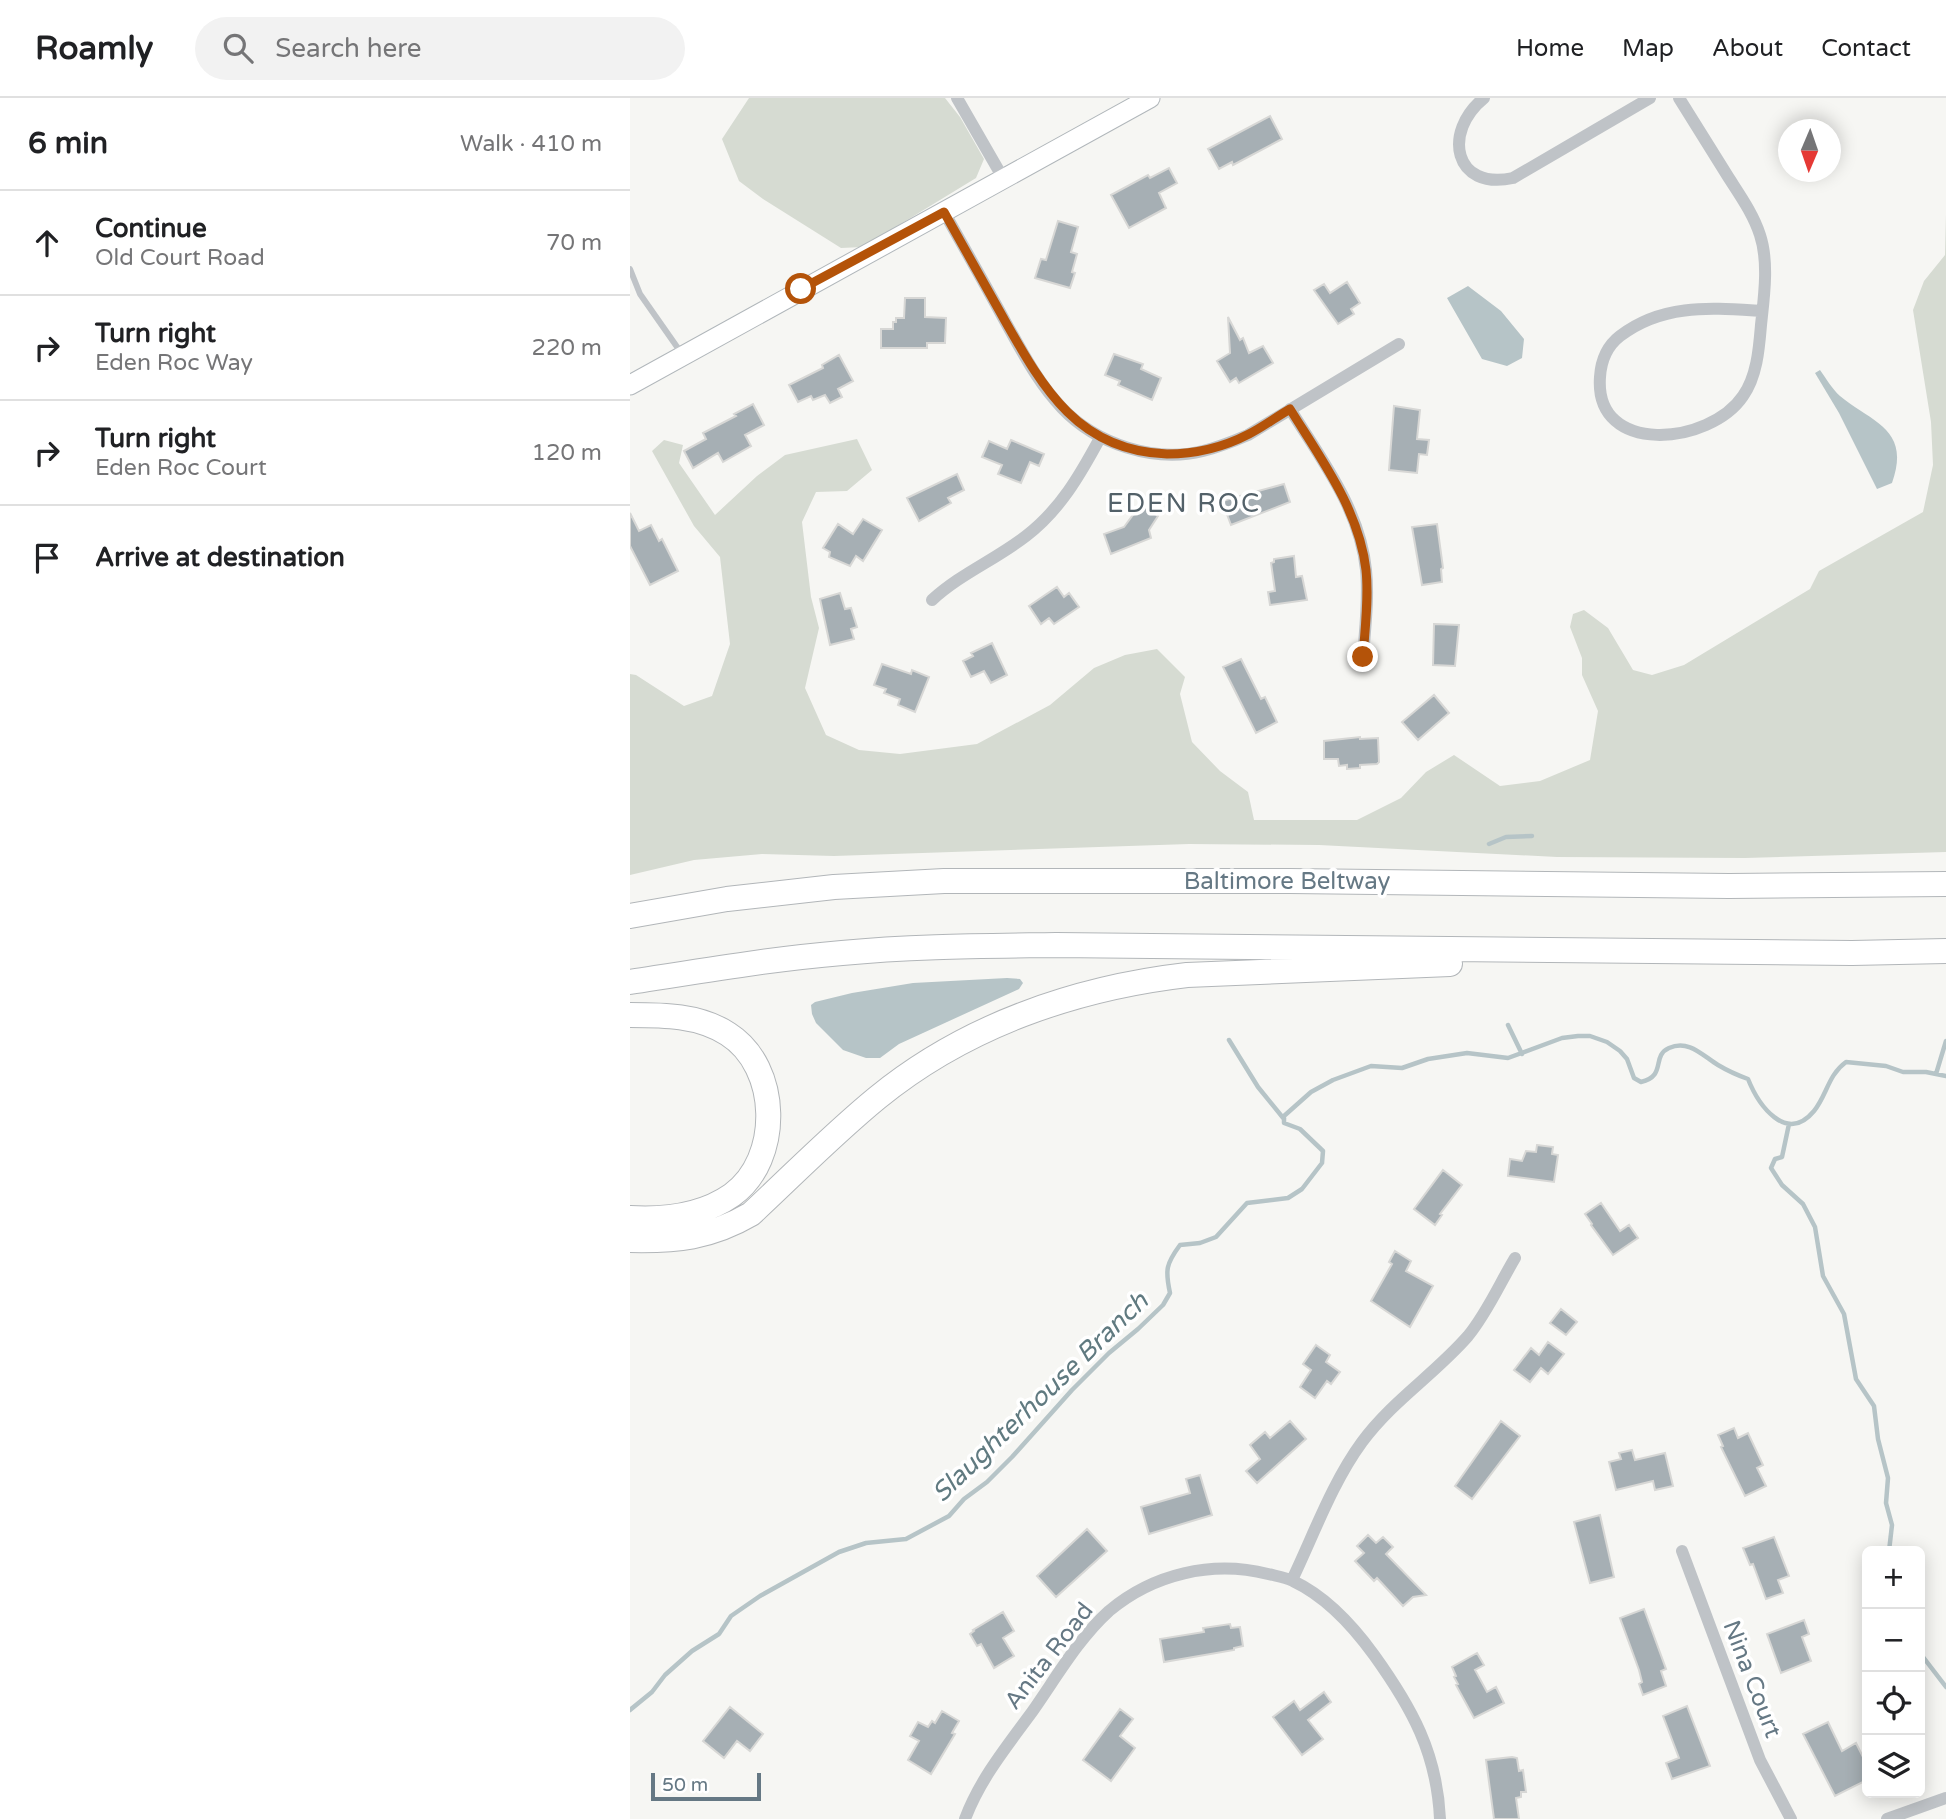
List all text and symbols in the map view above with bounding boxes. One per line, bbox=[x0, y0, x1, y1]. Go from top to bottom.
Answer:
search box bbox=[195, 17, 685, 80]
text: Roamly bbox=[35, 29, 153, 68]
icon: search bbox=[219, 29, 257, 67]
text: Search here bbox=[275, 33, 422, 64]
text: Home bbox=[1516, 34, 1584, 63]
text: Map bbox=[1622, 34, 1674, 63]
text: About bbox=[1712, 34, 1783, 63]
text: Contact bbox=[1821, 34, 1911, 63]
north arrow bbox=[1778, 119, 1841, 182]
text: 6 min bbox=[28, 125, 108, 162]
text: Walk · 410 m bbox=[460, 130, 602, 158]
text: Continue bbox=[95, 213, 207, 244]
icon: ahead bbox=[28, 224, 66, 262]
text: 70 m bbox=[546, 229, 602, 257]
text: Old Court Road bbox=[95, 244, 265, 272]
route start bbox=[785, 273, 816, 304]
text: Turn right bbox=[95, 318, 216, 349]
icon: right bbox=[28, 329, 66, 367]
text: 220 m bbox=[532, 334, 602, 362]
text: Eden Roc Way bbox=[95, 349, 253, 377]
text: Turn right bbox=[95, 423, 216, 454]
icon: right bbox=[28, 434, 66, 472]
text: 120 m bbox=[532, 439, 602, 467]
text: Eden Roc Court bbox=[95, 454, 267, 482]
district label: EDEN ROC bbox=[1107, 488, 1261, 519]
icon: arrive bbox=[28, 539, 66, 577]
text: Arrive at destination bbox=[95, 542, 345, 573]
route end bbox=[1347, 641, 1378, 672]
street label: Baltimore Beltway bbox=[1184, 867, 1390, 896]
water label: Slaughterhouse Branch bbox=[926, 1285, 1155, 1508]
map controls bbox=[1862, 1546, 1925, 1798]
button: + bbox=[1862, 1546, 1925, 1609]
street label: Anita Road bbox=[998, 1597, 1100, 1715]
button: − bbox=[1862, 1609, 1925, 1672]
street label: Nina Court bbox=[1716, 1616, 1788, 1742]
button: locate bbox=[1862, 1672, 1925, 1735]
button: layers bbox=[1862, 1735, 1925, 1798]
scale bar bbox=[651, 1770, 761, 1802]
text: 50 m bbox=[662, 1774, 708, 1796]

